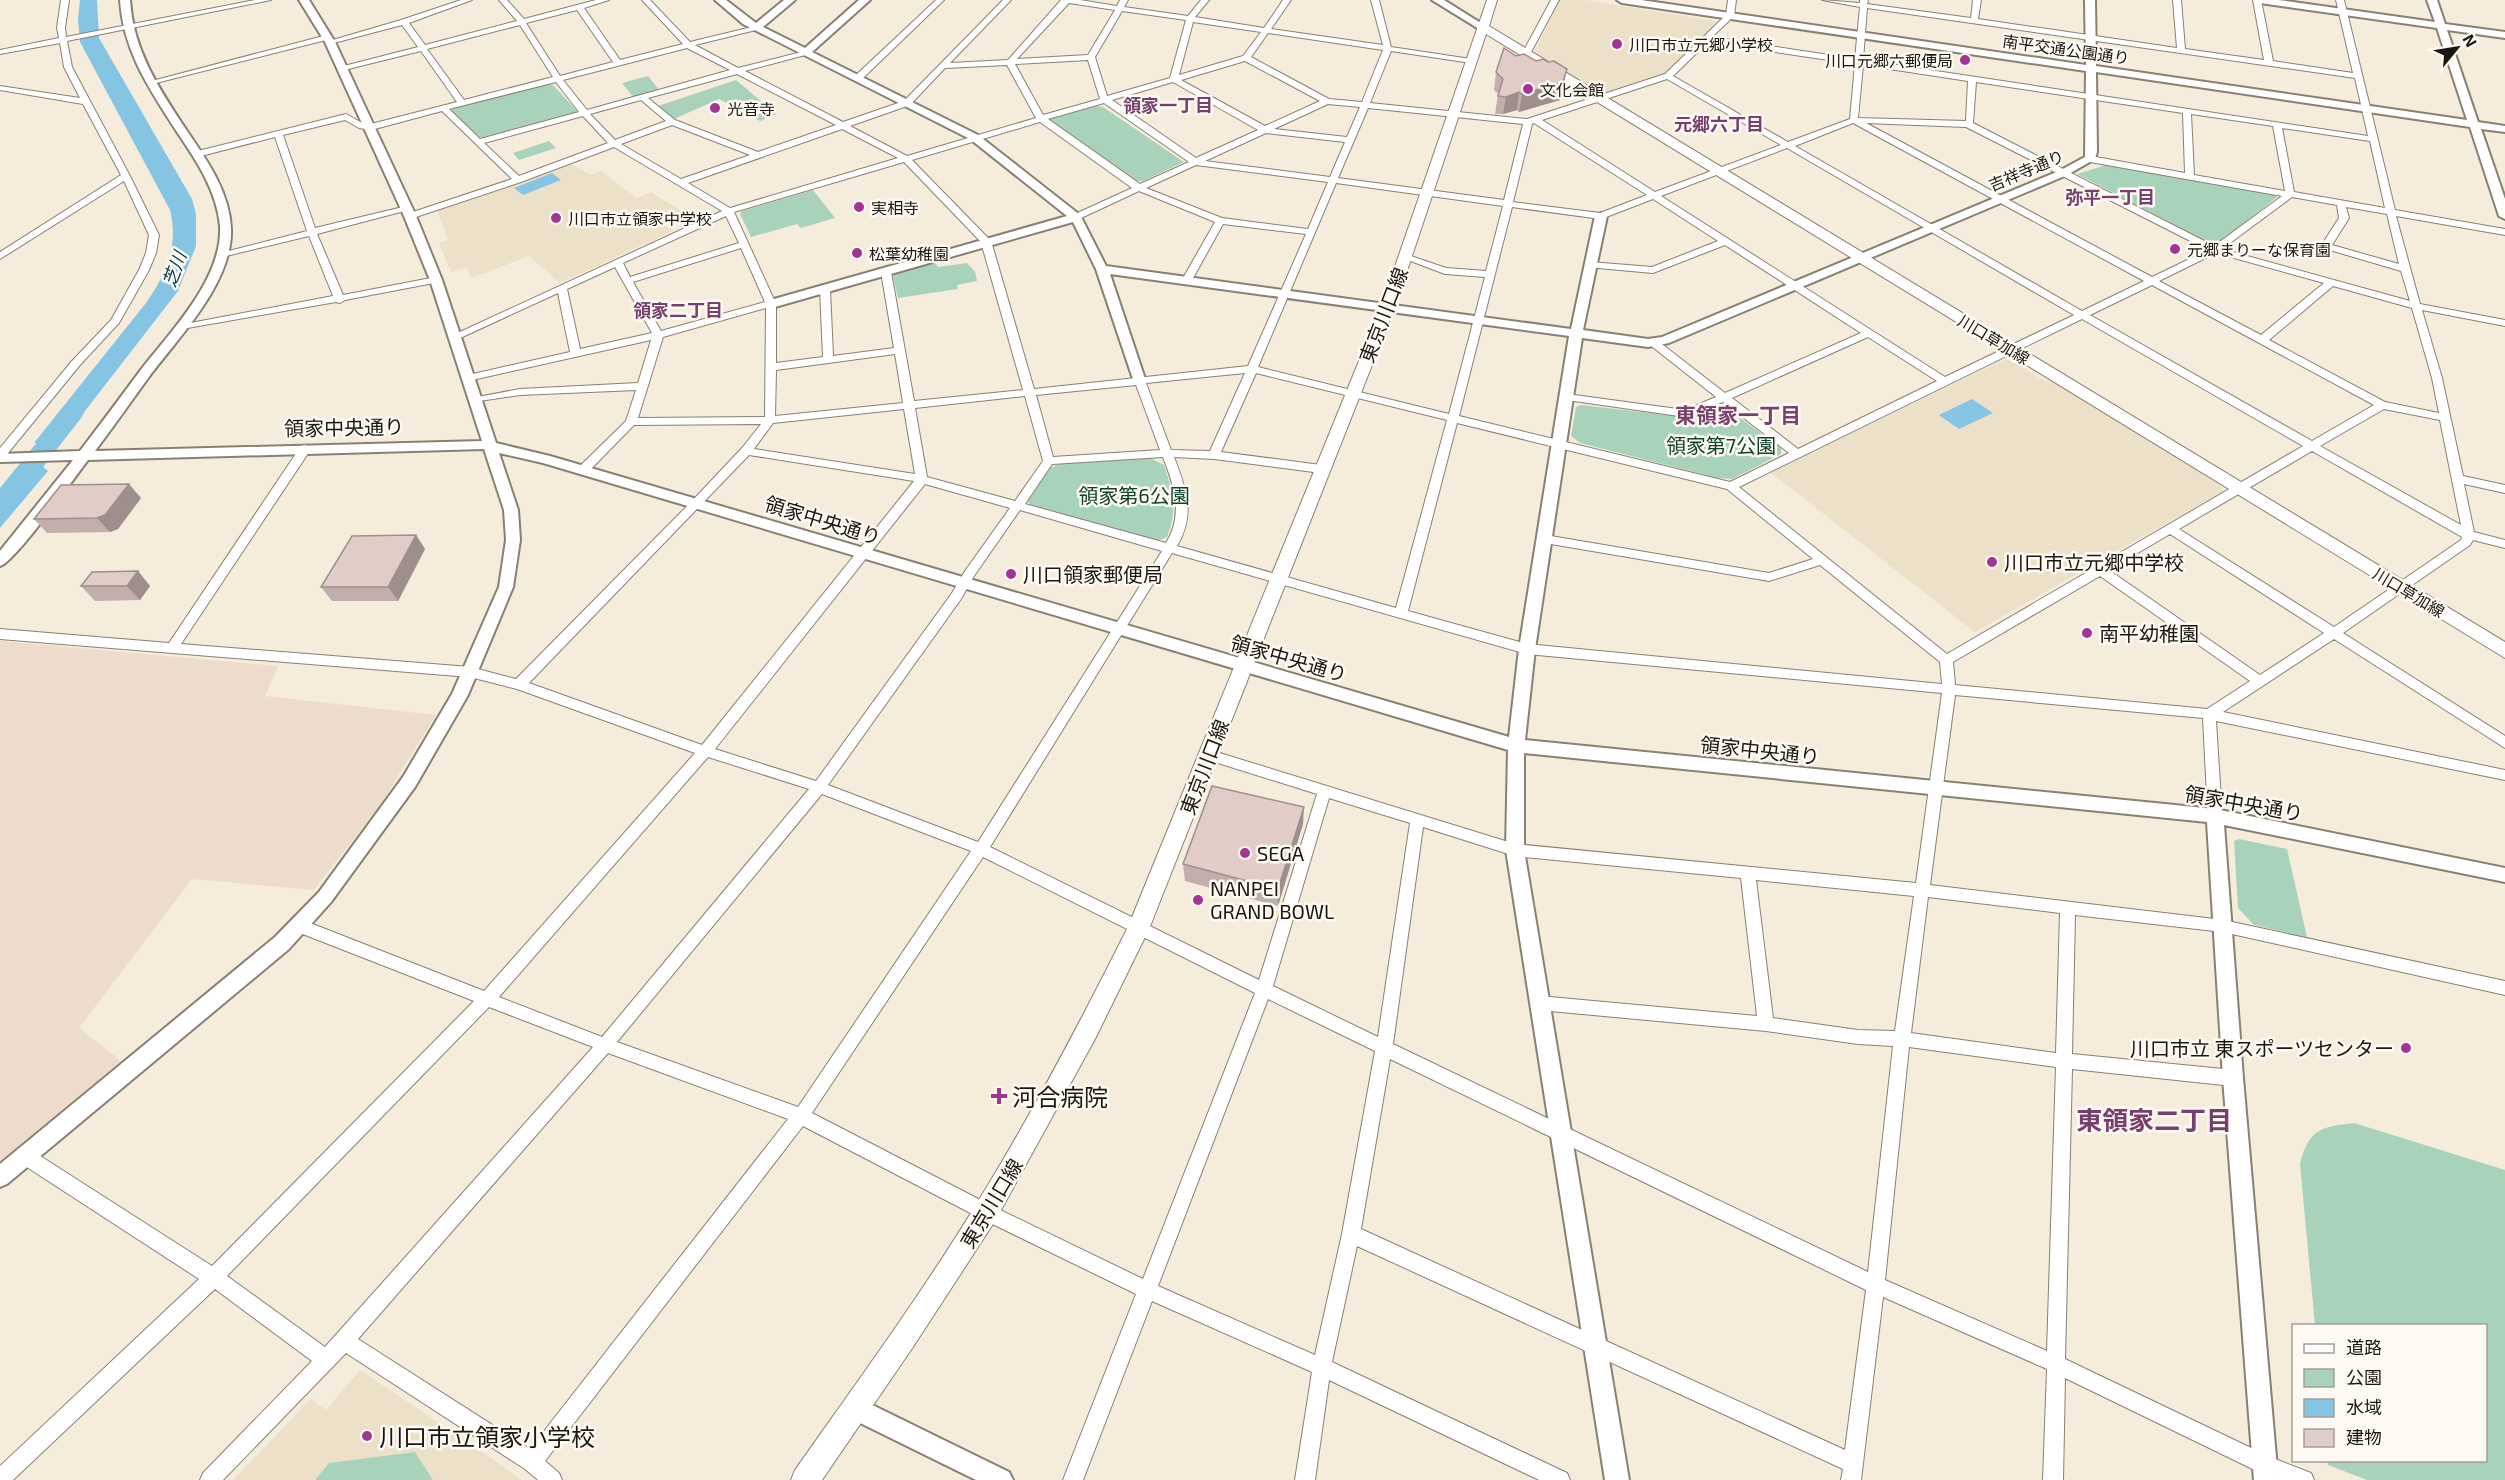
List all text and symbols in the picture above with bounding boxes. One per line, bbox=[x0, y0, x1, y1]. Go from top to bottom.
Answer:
north arrow bbox=[2427, 18, 2487, 78]
text: N bbox=[2459, 30, 2482, 50]
street label: 南平交通公園通り bbox=[2001, 31, 2131, 67]
place label: 川口市立元郷小学校 bbox=[1629, 35, 1773, 54]
marker: 川口市立元郷小学校 bbox=[1610, 37, 1624, 51]
place label: 川口元郷六郵便局 bbox=[1825, 51, 1953, 70]
marker: 川口元郷六郵便局 bbox=[1958, 53, 1972, 67]
place label: 文化会館 bbox=[1540, 80, 1604, 99]
marker: 文化会館 bbox=[1521, 82, 1535, 96]
district label: 領家一丁目 bbox=[1123, 94, 1213, 116]
place label: 光音寺 bbox=[727, 99, 775, 118]
marker: 光音寺 bbox=[708, 101, 722, 115]
district label: 元郷六丁目 bbox=[1674, 113, 1764, 135]
street label: 吉祥寺通り bbox=[1985, 146, 2067, 194]
district label: 弥平一丁目 bbox=[2065, 186, 2155, 208]
place label: 実相寺 bbox=[871, 198, 919, 217]
marker: 実相寺 bbox=[852, 200, 866, 214]
place label: 川口市立領家中学校 bbox=[568, 209, 712, 228]
marker: 川口市立領家中学校 bbox=[549, 211, 563, 225]
place label: 元郷まりーな保育園 bbox=[2187, 240, 2331, 259]
marker: 元郷まりーな保育園 bbox=[2168, 242, 2182, 256]
place label: 松葉幼稚園 bbox=[869, 244, 949, 263]
water label: 芝川 bbox=[158, 246, 191, 290]
marker: 松葉幼稚園 bbox=[850, 246, 864, 260]
street label: 東京川口線 bbox=[1354, 264, 1412, 366]
district label: 領家二丁目 bbox=[633, 299, 723, 321]
street label: 川口草加線 bbox=[1955, 310, 2033, 368]
district label: 東領家一丁目 bbox=[1675, 402, 1801, 427]
street label: 領家中央通り bbox=[284, 414, 404, 440]
park label: 領家第7公園 bbox=[1666, 433, 1776, 457]
park label: 領家第6公園 bbox=[1078, 483, 1190, 507]
street label: 領家中央通り bbox=[762, 491, 884, 549]
place label: 川口市立元郷中学校 bbox=[2004, 550, 2184, 574]
marker: 川口市立元郷中学校 bbox=[1985, 555, 1999, 569]
place label: 川口領家郵便局 bbox=[1023, 562, 1163, 586]
street label: 川口草加線 bbox=[2370, 563, 2448, 621]
marker: 川口領家郵便局 bbox=[1004, 567, 1018, 581]
place label: 南平幼稚園 bbox=[2099, 621, 2199, 645]
marker: 南平幼稚園 bbox=[2080, 626, 2094, 640]
street label: 領家中央通り bbox=[1228, 630, 1350, 686]
street label: 東京川口線 bbox=[1175, 716, 1233, 818]
street label: 領家中央通り bbox=[1699, 732, 1821, 768]
street label: 領家中央通り bbox=[2183, 781, 2305, 825]
place label: SEGA bbox=[1257, 841, 1305, 865]
marker: SEGA bbox=[1238, 846, 1252, 860]
place label: NANPEI GRAND BOWL bbox=[1210, 876, 1334, 923]
marker: NANPEI GRAND BOWL bbox=[1191, 893, 1205, 907]
place label: 川口市立 東スポーツセンター bbox=[2130, 1036, 2394, 1060]
marker: 川口市立 東スポーツセンター bbox=[2399, 1041, 2413, 1055]
place label: 河合病院 bbox=[1012, 1082, 1108, 1111]
marker: 河合病院 bbox=[990, 1087, 1008, 1105]
district label: 東領家二丁目 bbox=[2076, 1104, 2232, 1135]
street label: 東京川口線 bbox=[955, 1154, 1027, 1252]
legend bbox=[2292, 1324, 2487, 1462]
text: 道路 bbox=[2346, 1336, 2382, 1358]
text: 公園 bbox=[2346, 1366, 2382, 1388]
text: 水域 bbox=[2346, 1396, 2382, 1418]
place label: 川口市立領家小学校 bbox=[379, 1422, 595, 1451]
text: 建物 bbox=[2346, 1426, 2382, 1448]
marker: 川口市立領家小学校 bbox=[360, 1429, 374, 1443]

